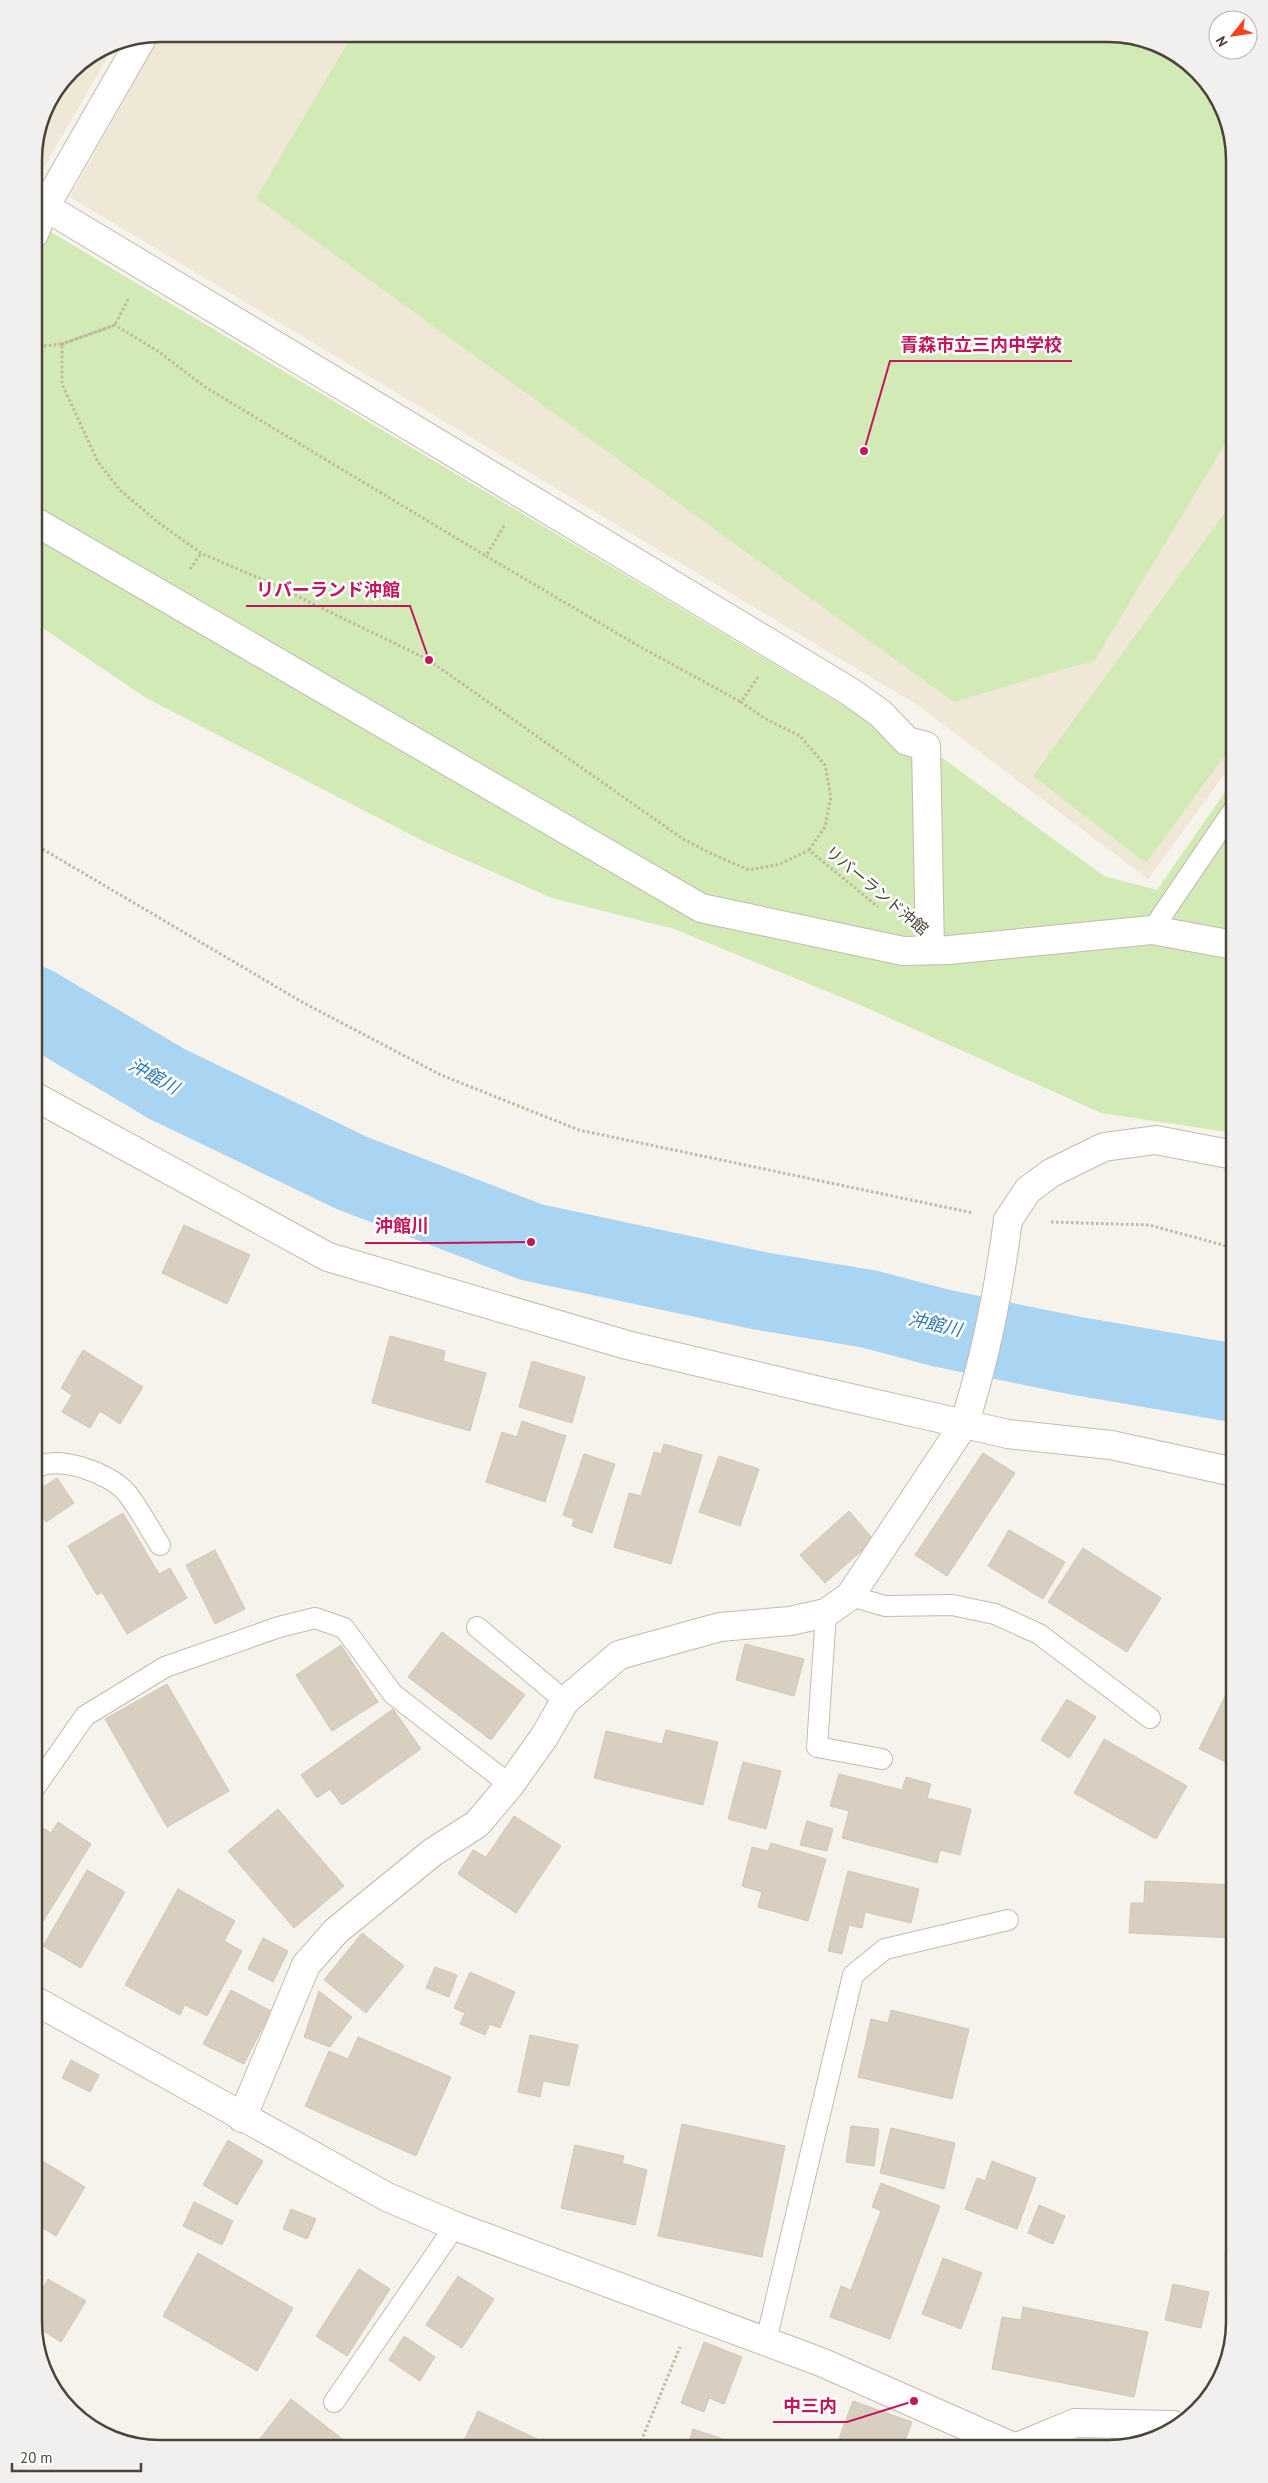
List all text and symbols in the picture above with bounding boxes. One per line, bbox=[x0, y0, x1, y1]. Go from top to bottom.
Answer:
north arrow bbox=[1208, 10, 1258, 60]
text: N bbox=[1212, 33, 1232, 50]
callout: 青森市立三内中学校 bbox=[890, 328, 1072, 361]
text: 青森市立三内中学校 bbox=[900, 333, 1062, 356]
callout: リバーランド沖館 bbox=[246, 573, 410, 606]
text: リバーランド沖館 bbox=[256, 578, 400, 601]
street label: リバーランド沖館 bbox=[822, 841, 932, 939]
water label: 沖館川 bbox=[125, 1053, 185, 1100]
callout: 沖館川 bbox=[365, 1210, 439, 1243]
text: 沖館川 bbox=[375, 1214, 429, 1237]
water label: 沖館川 bbox=[906, 1307, 966, 1342]
callout: 中三内 bbox=[773, 2389, 847, 2422]
text: 中三内 bbox=[783, 2394, 837, 2417]
scale bar bbox=[12, 2440, 141, 2472]
text: 20 m bbox=[20, 2448, 53, 2467]

